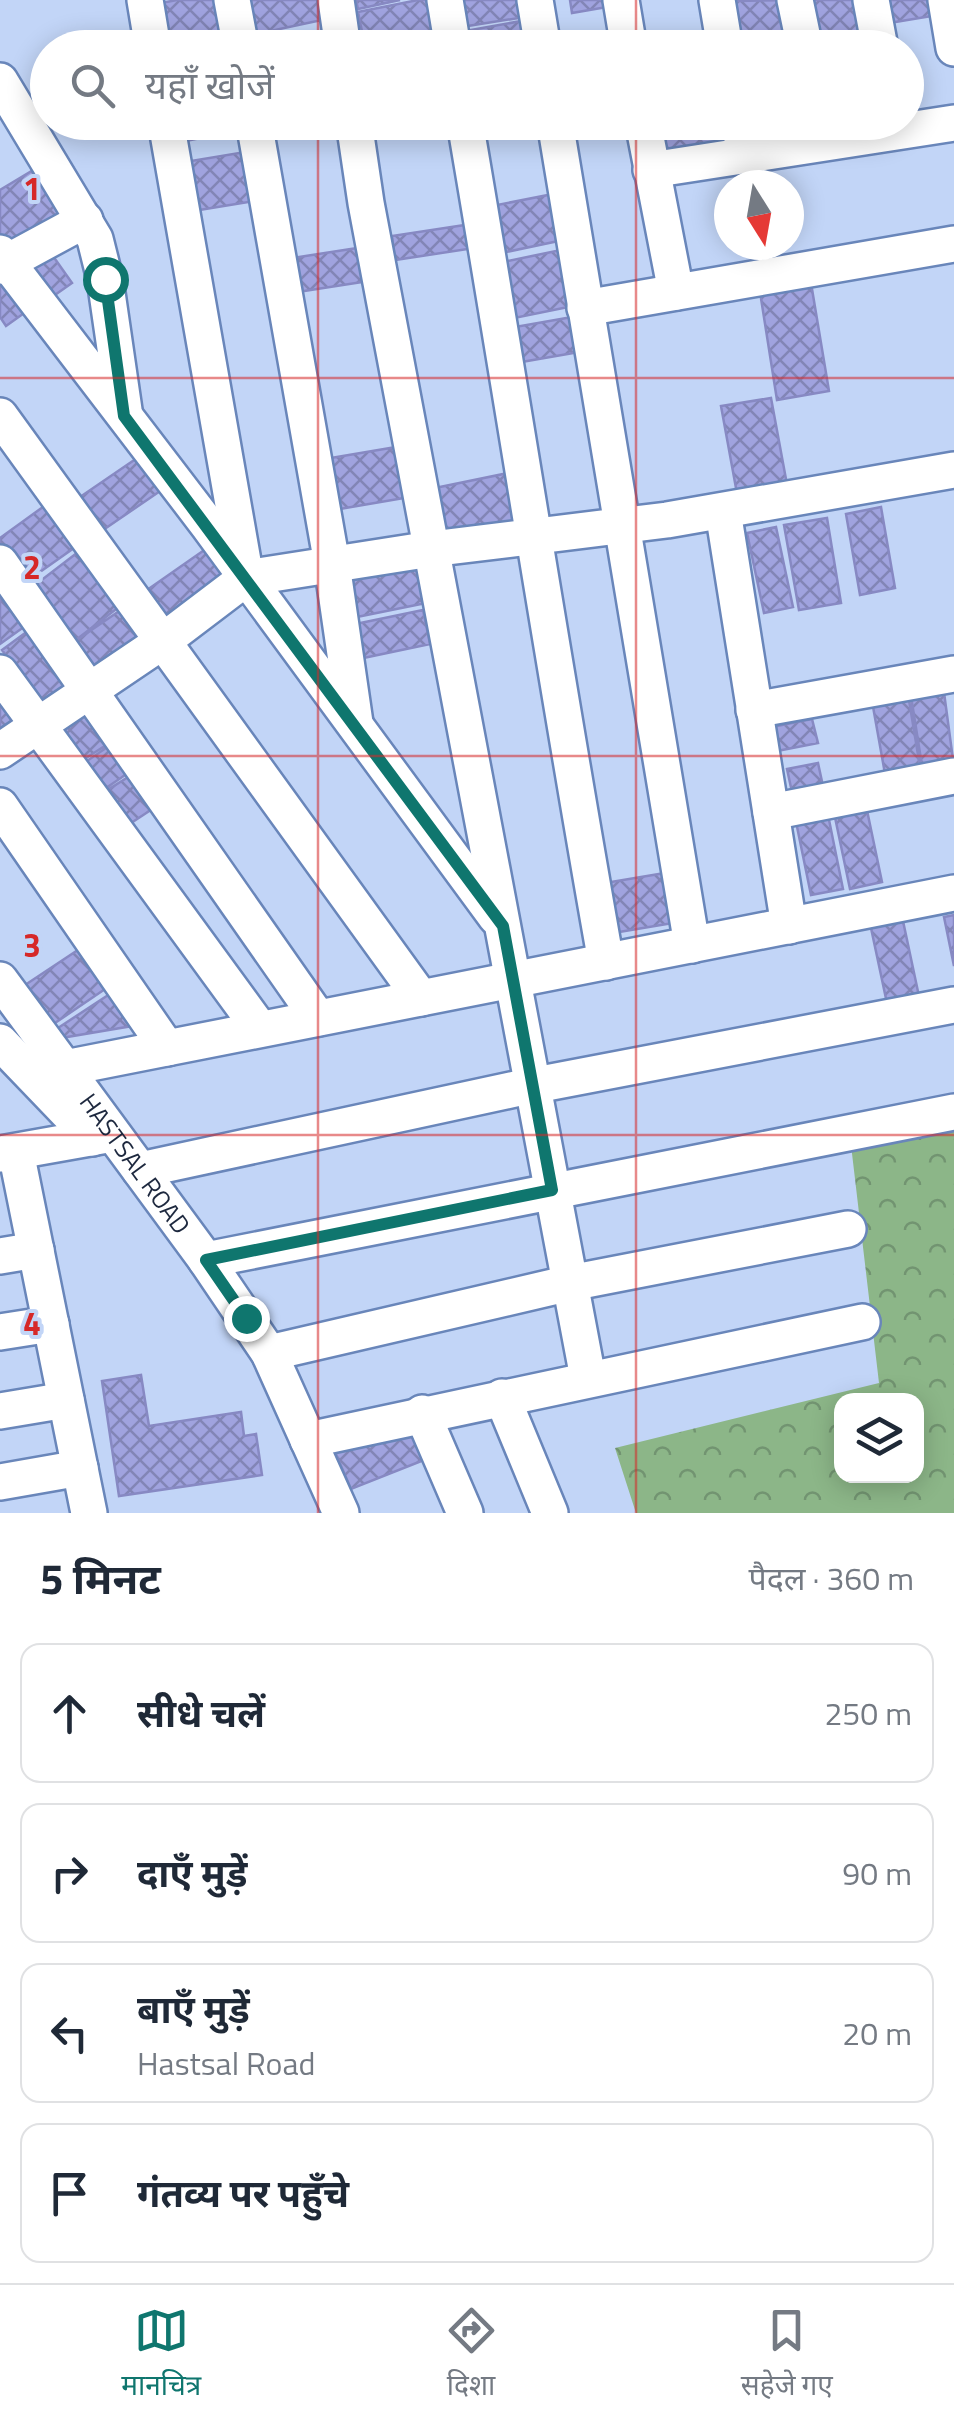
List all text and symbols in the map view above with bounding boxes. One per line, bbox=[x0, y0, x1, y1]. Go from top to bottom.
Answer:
search box bbox=[30, 30, 924, 140]
text: यहाँ खोजें bbox=[145, 56, 275, 114]
icon: search bbox=[65, 58, 120, 113]
text: 1 bbox=[23, 164, 41, 212]
north arrow bbox=[714, 170, 804, 260]
route start bbox=[83, 257, 129, 303]
text: 2 bbox=[23, 543, 41, 591]
text: 3 bbox=[23, 921, 41, 969]
street label: HASTSAL ROAD bbox=[70, 1085, 200, 1242]
route end bbox=[224, 1296, 270, 1342]
text: 4 bbox=[23, 1299, 41, 1347]
map controls bbox=[834, 1393, 924, 1483]
button: layers bbox=[834, 1393, 924, 1483]
text: 5 मिनट bbox=[40, 1546, 161, 1610]
text: पैदल · 360 m bbox=[749, 1554, 914, 1602]
text: सीधे चलें bbox=[137, 1684, 265, 1742]
icon: ahead bbox=[42, 1686, 97, 1741]
text: 250 m bbox=[824, 1689, 912, 1737]
text: दाएँ मुड़ें bbox=[137, 1844, 247, 1902]
icon: right bbox=[42, 1846, 97, 1901]
text: 90 m bbox=[842, 1849, 912, 1897]
text: बाएँ मुड़ें bbox=[137, 1980, 250, 2038]
icon: left bbox=[42, 2006, 97, 2061]
text: 20 m bbox=[842, 2009, 912, 2057]
text: Hastsal Road bbox=[137, 2039, 315, 2087]
text: गंतव्य पर पहुँचे bbox=[137, 2164, 349, 2222]
icon: arrive bbox=[42, 2166, 97, 2221]
tab: मानचित्र bbox=[121, 2303, 201, 2406]
tab: दिशा bbox=[444, 2303, 499, 2406]
tab: सहेजे गए bbox=[741, 2303, 833, 2406]

